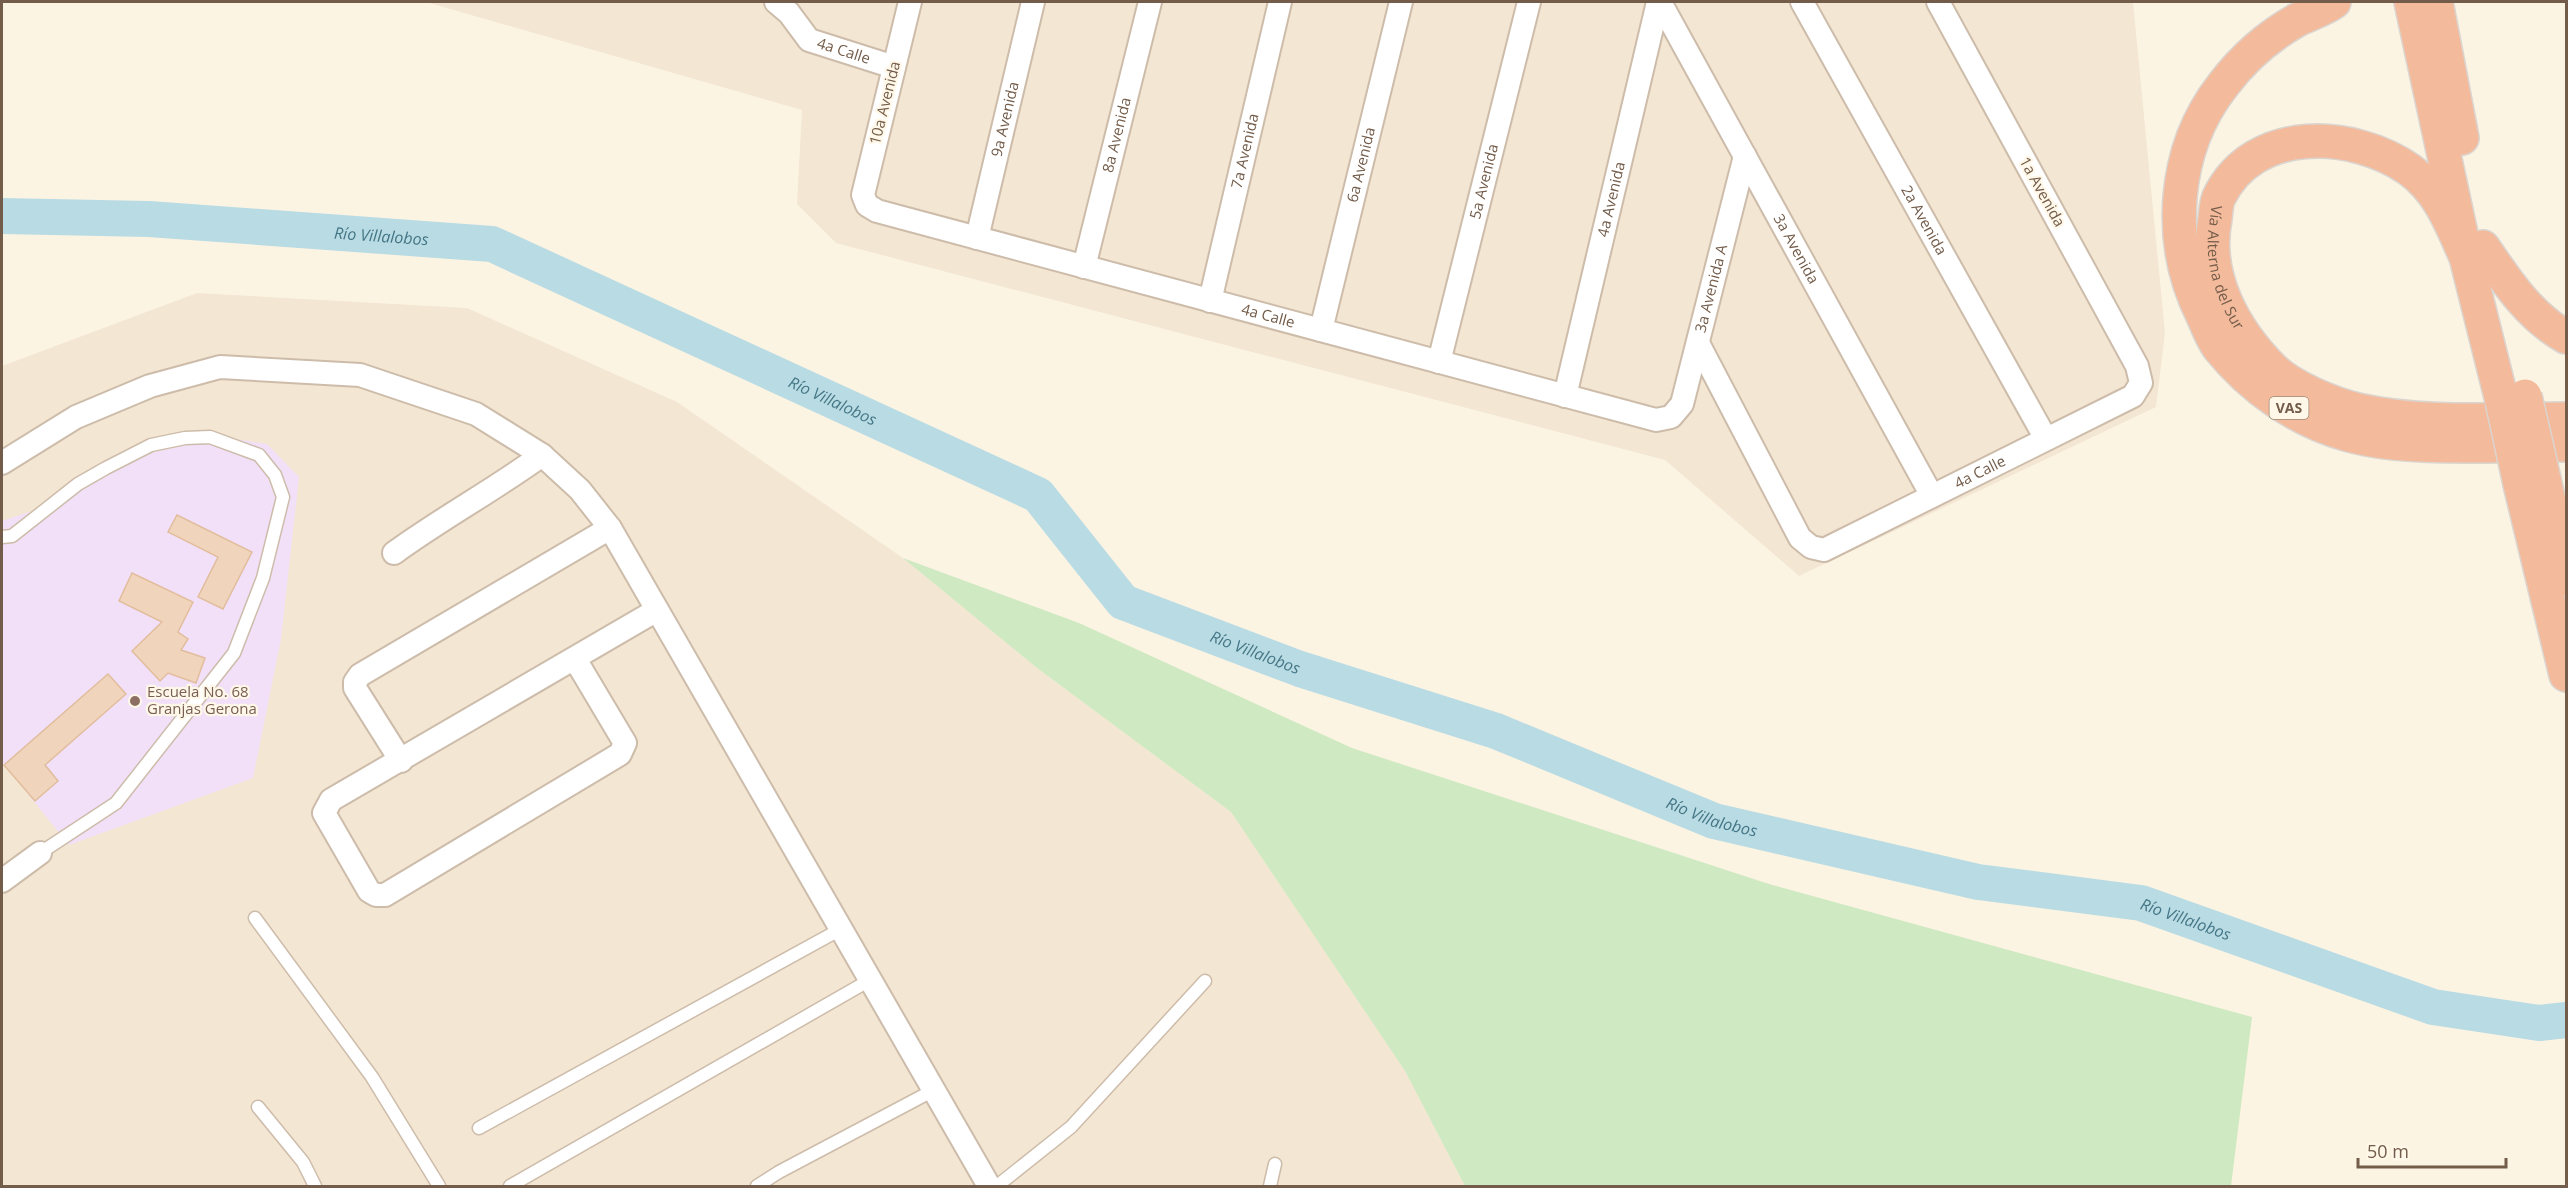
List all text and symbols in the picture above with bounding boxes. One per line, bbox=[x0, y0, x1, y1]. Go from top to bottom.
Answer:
street label: 4a Calle bbox=[815, 32, 873, 68]
street label: 10a Avenida bbox=[864, 59, 904, 147]
street label: 9a Avenida bbox=[986, 79, 1023, 159]
street label: 8a Avenida bbox=[1097, 95, 1135, 174]
street label: 7a Avenida bbox=[1226, 111, 1263, 190]
street label: 6a Avenida bbox=[1341, 125, 1379, 204]
street label: 5a Avenida bbox=[1464, 142, 1502, 221]
street label: 1a Avenida bbox=[2016, 153, 2070, 230]
street label: 4a Avenida bbox=[1592, 160, 1629, 239]
street label: 2a Avenida bbox=[1897, 181, 1952, 258]
street label: Vía Alterna del Sur bbox=[2204, 205, 2249, 333]
street label: 3a Avenida bbox=[1770, 210, 1824, 287]
water label: Río Villalobos bbox=[333, 222, 429, 250]
street label: 3a Avenida A bbox=[1690, 242, 1731, 335]
street label: 4a Calle bbox=[1239, 298, 1297, 332]
water label: Río Villalobos bbox=[785, 371, 880, 430]
road number: VAS bbox=[2270, 397, 2308, 419]
street label: 4a Calle bbox=[1951, 450, 2009, 492]
water label: Río Villalobos bbox=[1207, 625, 1304, 679]
place label: Escuela No. 68 Granjas Gerona bbox=[147, 681, 257, 718]
marker: Escuela No. 68 Granjas Gerona bbox=[128, 694, 142, 708]
water label: Río Villalobos bbox=[1663, 792, 1760, 842]
water label: Río Villalobos bbox=[2137, 893, 2234, 945]
scale bar bbox=[2358, 1131, 2506, 1169]
text: 50 m bbox=[2367, 1139, 2409, 1163]

